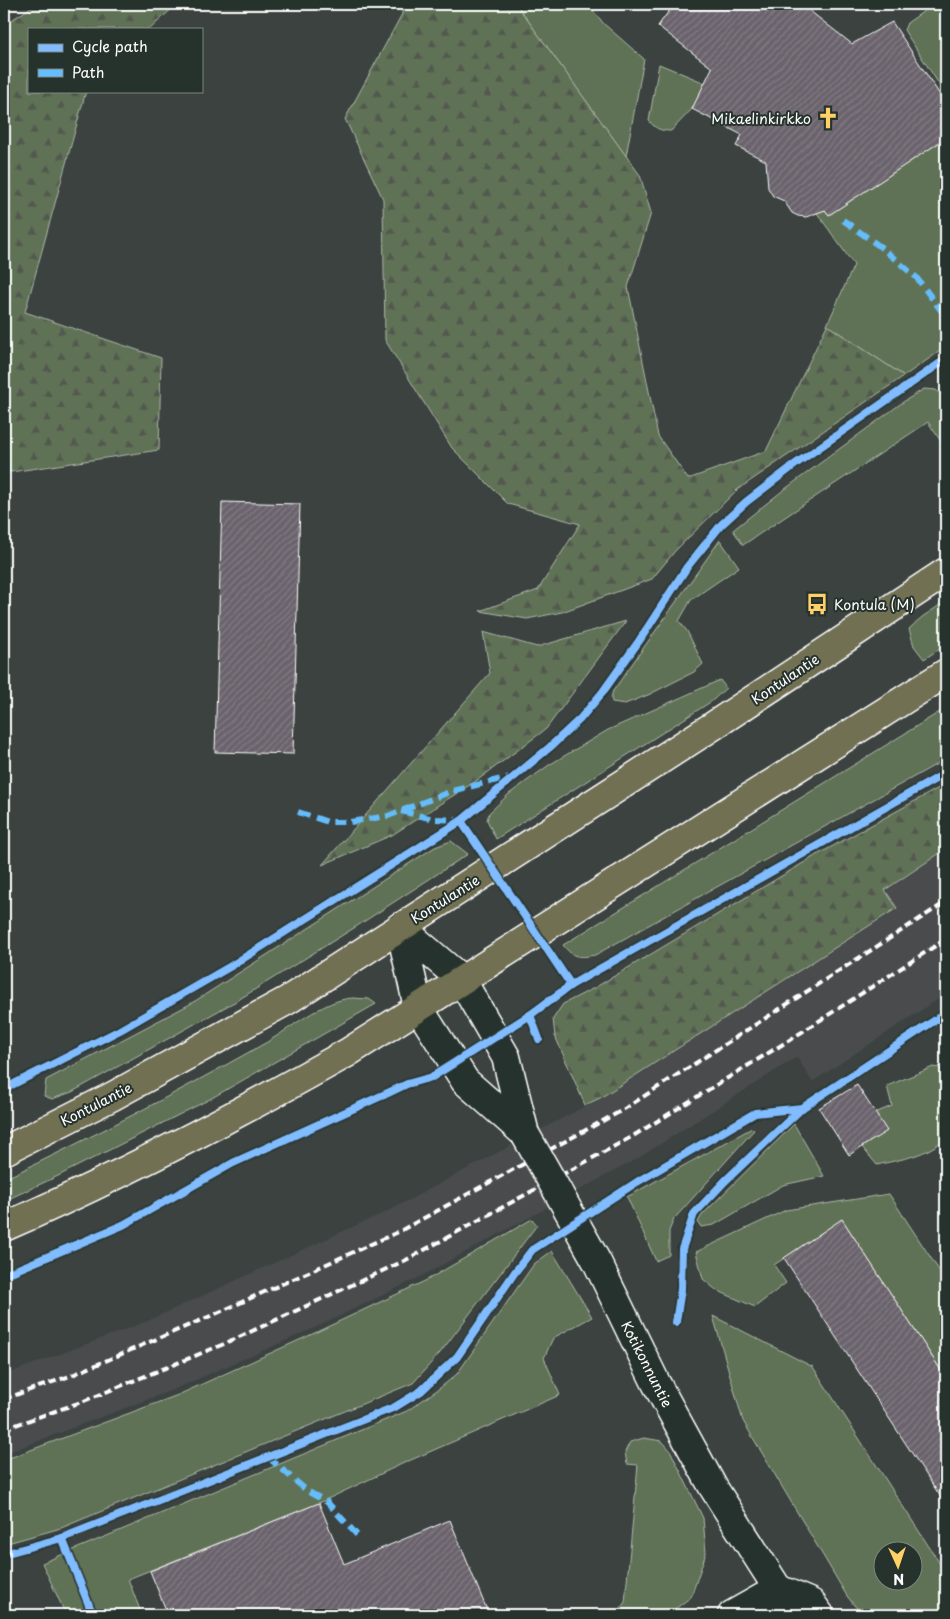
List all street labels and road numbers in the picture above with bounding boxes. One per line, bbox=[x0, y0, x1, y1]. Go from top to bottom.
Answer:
street label: Kontulantie bbox=[747, 649, 823, 709]
street label: Kontulantie bbox=[406, 869, 484, 929]
street label: Kontulantie bbox=[57, 1077, 135, 1131]
street label: Kotikonnuntie bbox=[616, 1317, 678, 1411]

